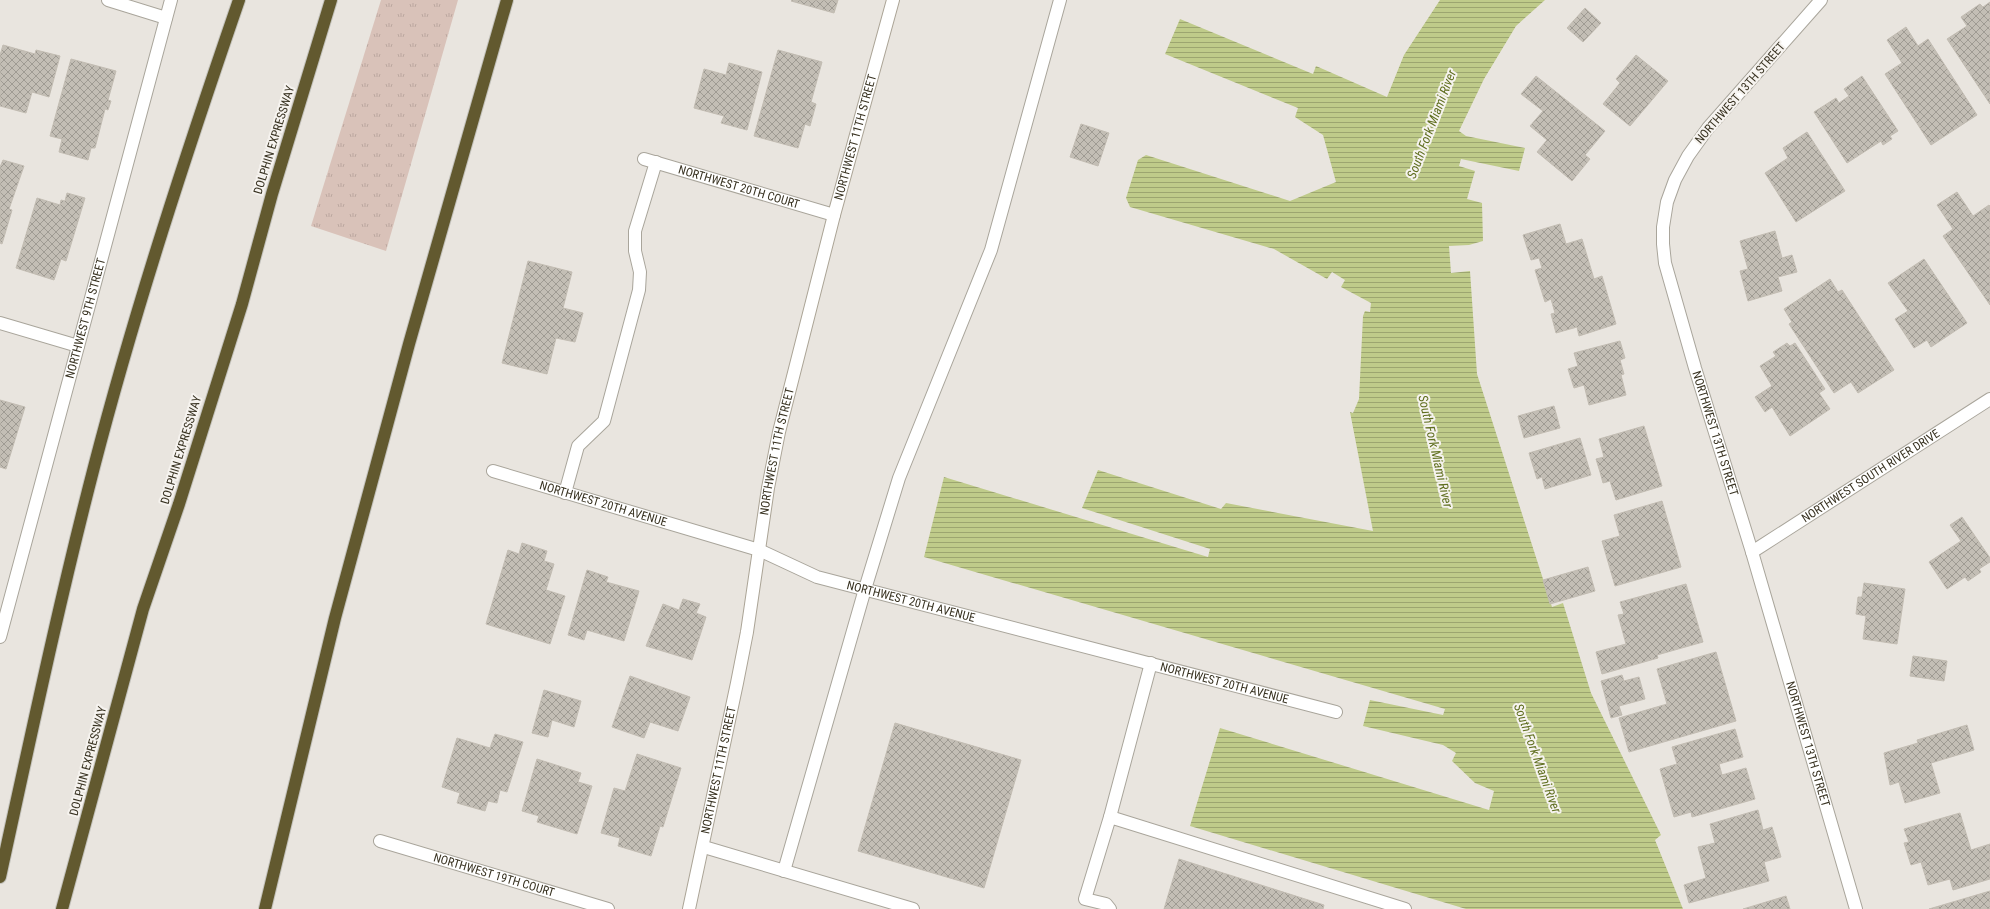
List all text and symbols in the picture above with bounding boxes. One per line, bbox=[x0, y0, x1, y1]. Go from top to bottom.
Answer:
street label: NORTHWEST 13TH STREET bbox=[1692, 39, 1788, 147]
water label: South Fork Miami River bbox=[1404, 67, 1459, 181]
street label: NORTHWEST 11TH STREET bbox=[831, 73, 879, 202]
street label: DOLPHIN EXPRESSWAY bbox=[251, 83, 297, 196]
street label: NORTHWEST 20TH COURT bbox=[677, 163, 801, 211]
street label: NORTHWEST 9TH STREET bbox=[63, 257, 108, 380]
street label: NORTHWEST 13TH STREET bbox=[1689, 369, 1741, 498]
street label: NORTHWEST 11TH STREET bbox=[757, 386, 797, 516]
street label: DOLPHIN EXPRESSWAY bbox=[158, 393, 204, 506]
water label: South Fork Miami River bbox=[1415, 393, 1456, 510]
street label: NORTHWEST SOUTH RIVER DRIVE bbox=[1799, 426, 1942, 525]
street label: NORTHWEST 20TH AVENUE bbox=[538, 478, 669, 529]
street label: NORTHWEST 20TH AVENUE bbox=[845, 578, 977, 625]
street label: NORTHWEST 20TH AVENUE bbox=[1159, 660, 1290, 706]
street label: NORTHWEST 13TH STREET bbox=[1783, 680, 1833, 808]
water label: South Fork Miami River bbox=[1511, 702, 1565, 816]
street label: DOLPHIN EXPRESSWAY bbox=[67, 704, 110, 817]
street label: NORTHWEST 11TH STREET bbox=[698, 705, 739, 835]
street label: NORTHWEST 19TH COURT bbox=[432, 850, 556, 900]

